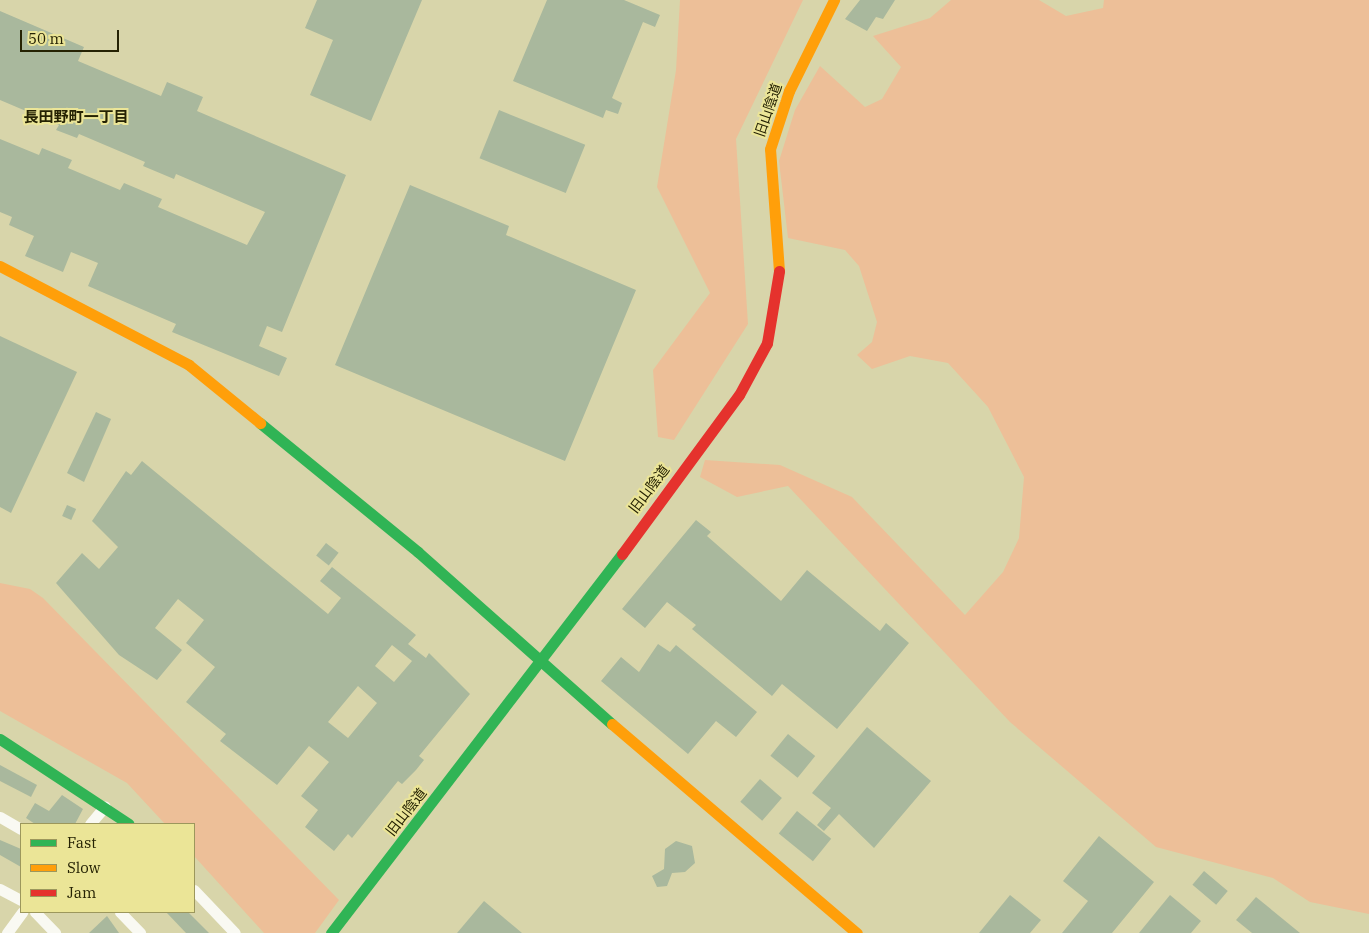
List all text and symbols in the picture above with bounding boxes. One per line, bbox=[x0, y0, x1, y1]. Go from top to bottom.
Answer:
scale bar bbox=[22, 20, 121, 52]
text: 50 m bbox=[28, 29, 64, 48]
street label: 旧山陰道 bbox=[751, 81, 785, 139]
district label: 長田野町一丁目 bbox=[24, 108, 128, 126]
street label: 旧山陰道 bbox=[625, 462, 673, 516]
street label: 旧山陰道 bbox=[382, 785, 430, 839]
legend bbox=[20, 823, 195, 913]
text: Fast bbox=[67, 833, 97, 852]
text: Slow bbox=[67, 858, 100, 877]
text: Jam bbox=[67, 883, 96, 902]

